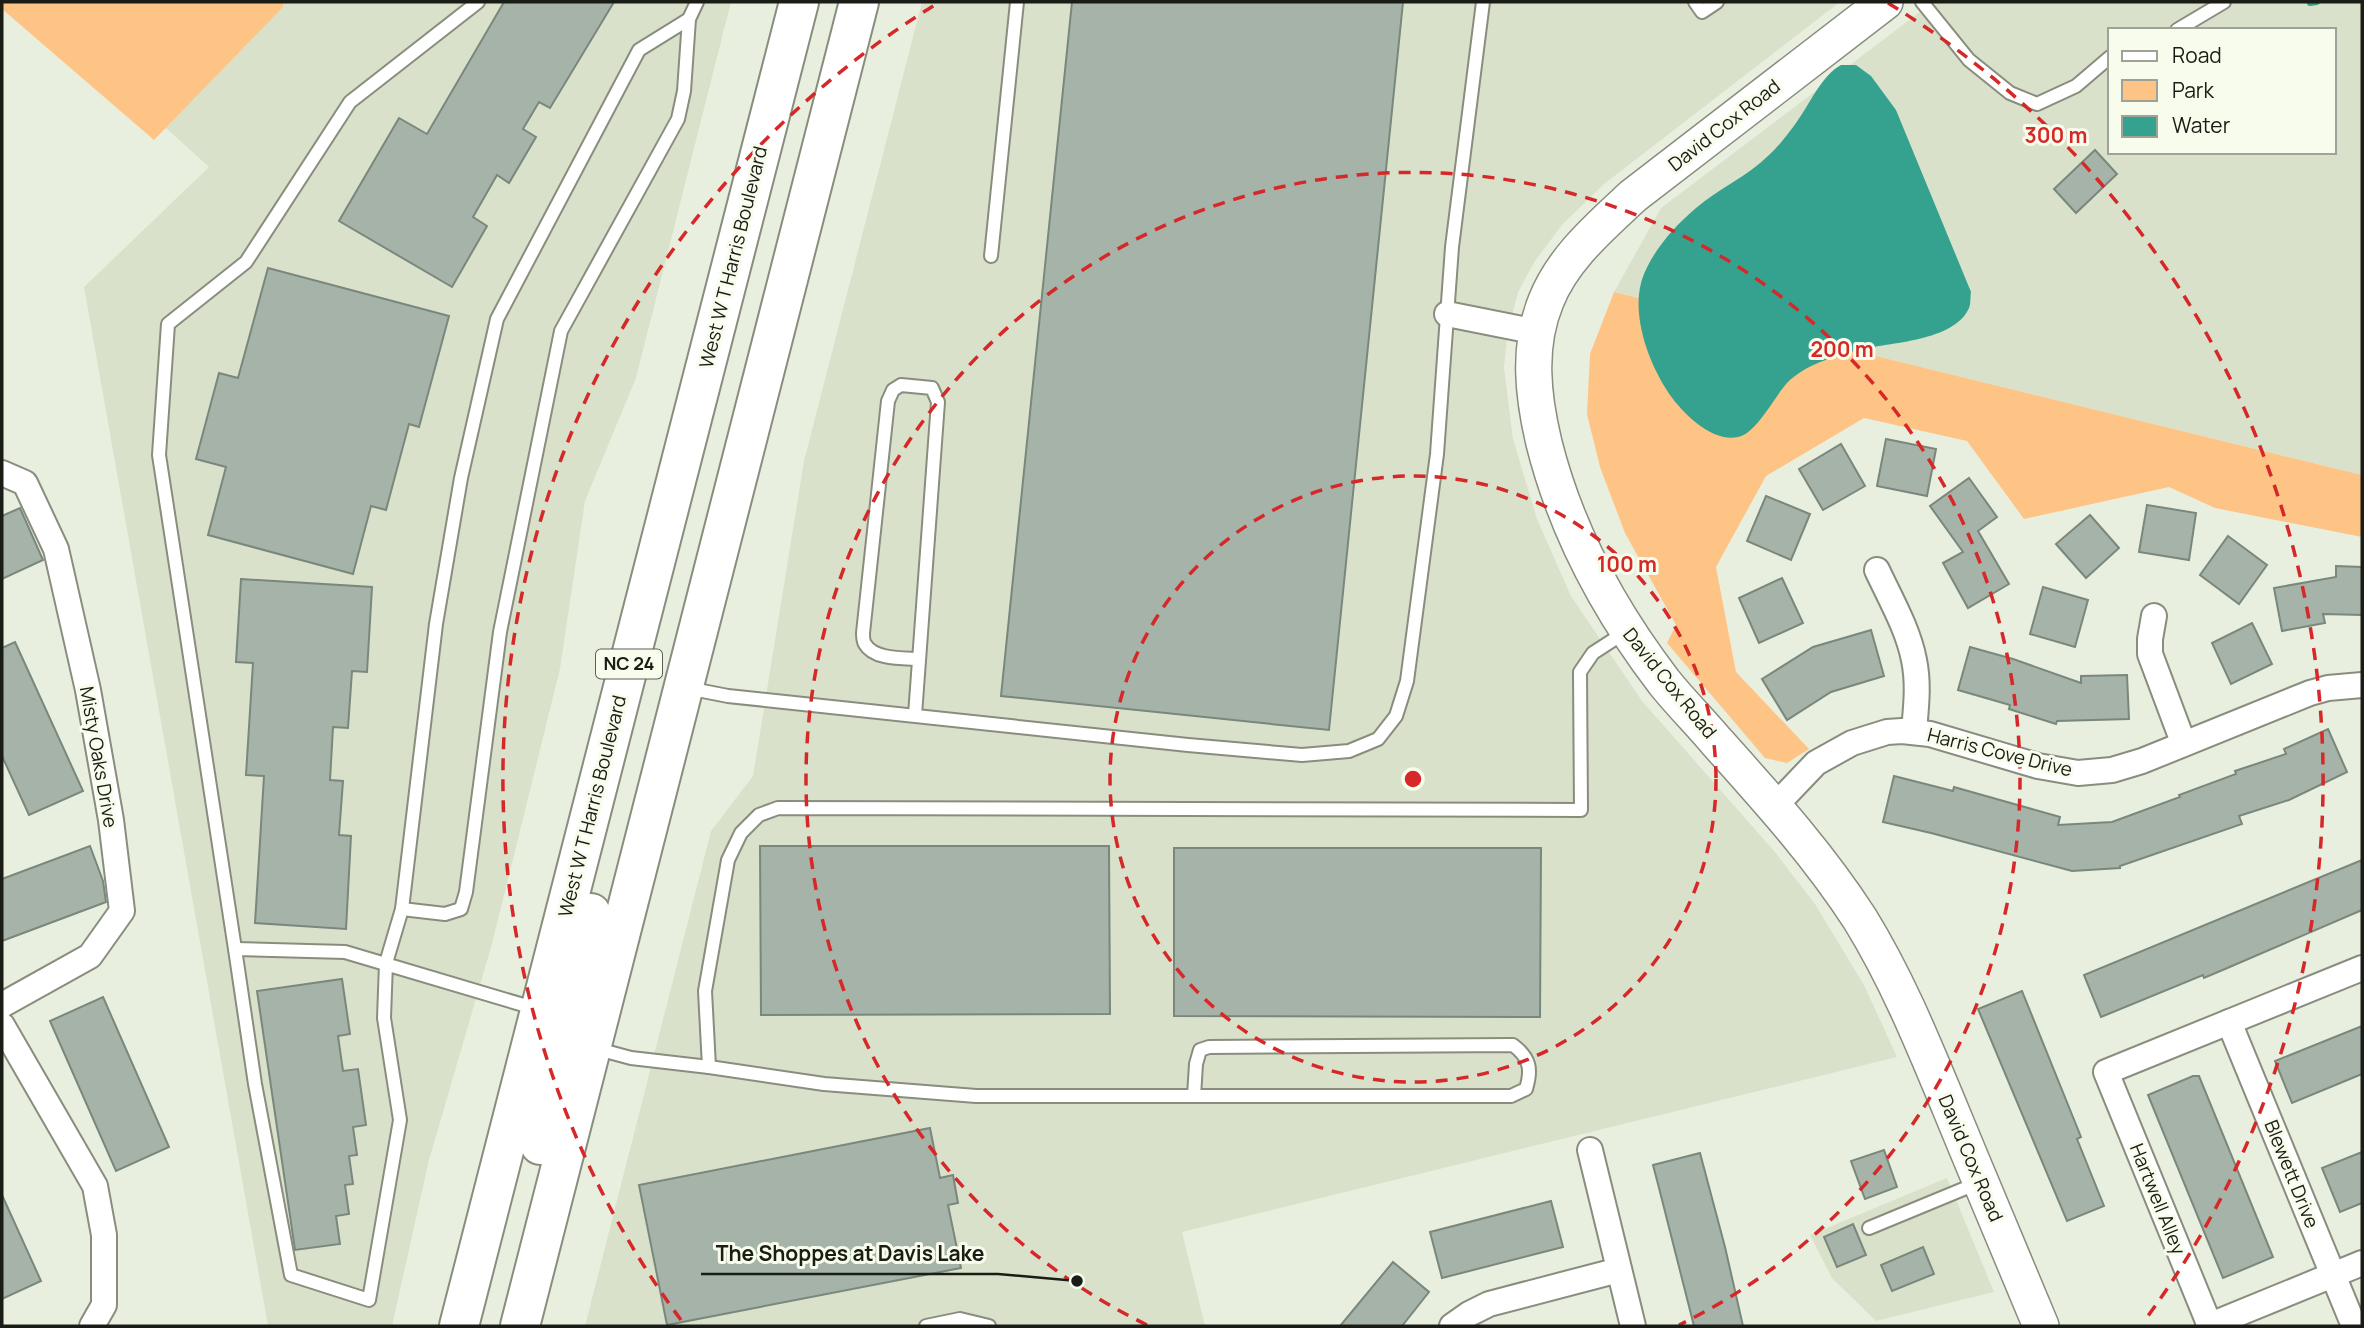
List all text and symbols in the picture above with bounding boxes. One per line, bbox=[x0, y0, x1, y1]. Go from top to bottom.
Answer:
legend bbox=[2108, 28, 2336, 154]
text: Road bbox=[2172, 41, 2222, 69]
street label: David Cox Road bbox=[1663, 73, 1785, 177]
text: Park bbox=[2172, 76, 2214, 104]
text: Water bbox=[2172, 111, 2231, 139]
text: 300 m bbox=[2025, 121, 2087, 149]
street label: West W T Harris Boulevard bbox=[693, 143, 773, 371]
text: 200 m bbox=[1810, 335, 1874, 363]
text: 100 m bbox=[1597, 550, 1657, 578]
street label: David Cox Road bbox=[1617, 622, 1723, 744]
road number: NC 24 bbox=[596, 650, 662, 678]
street label: Misty Oaks Drive bbox=[74, 684, 124, 830]
street label: West W T Harris Boulevard bbox=[552, 692, 632, 920]
street label: Harris Cove Drive bbox=[1925, 721, 2075, 783]
centre of rings bbox=[1401, 767, 1425, 791]
street label: David Cox Road bbox=[1933, 1091, 2009, 1225]
street label: Blewett Drive bbox=[2259, 1116, 2325, 1232]
street label: Hartwell Alley bbox=[2124, 1139, 2192, 1259]
callout: The Shoppes at Davis Lake bbox=[701, 1232, 998, 1274]
text: The Shoppes at Davis Lake bbox=[716, 1239, 984, 1267]

